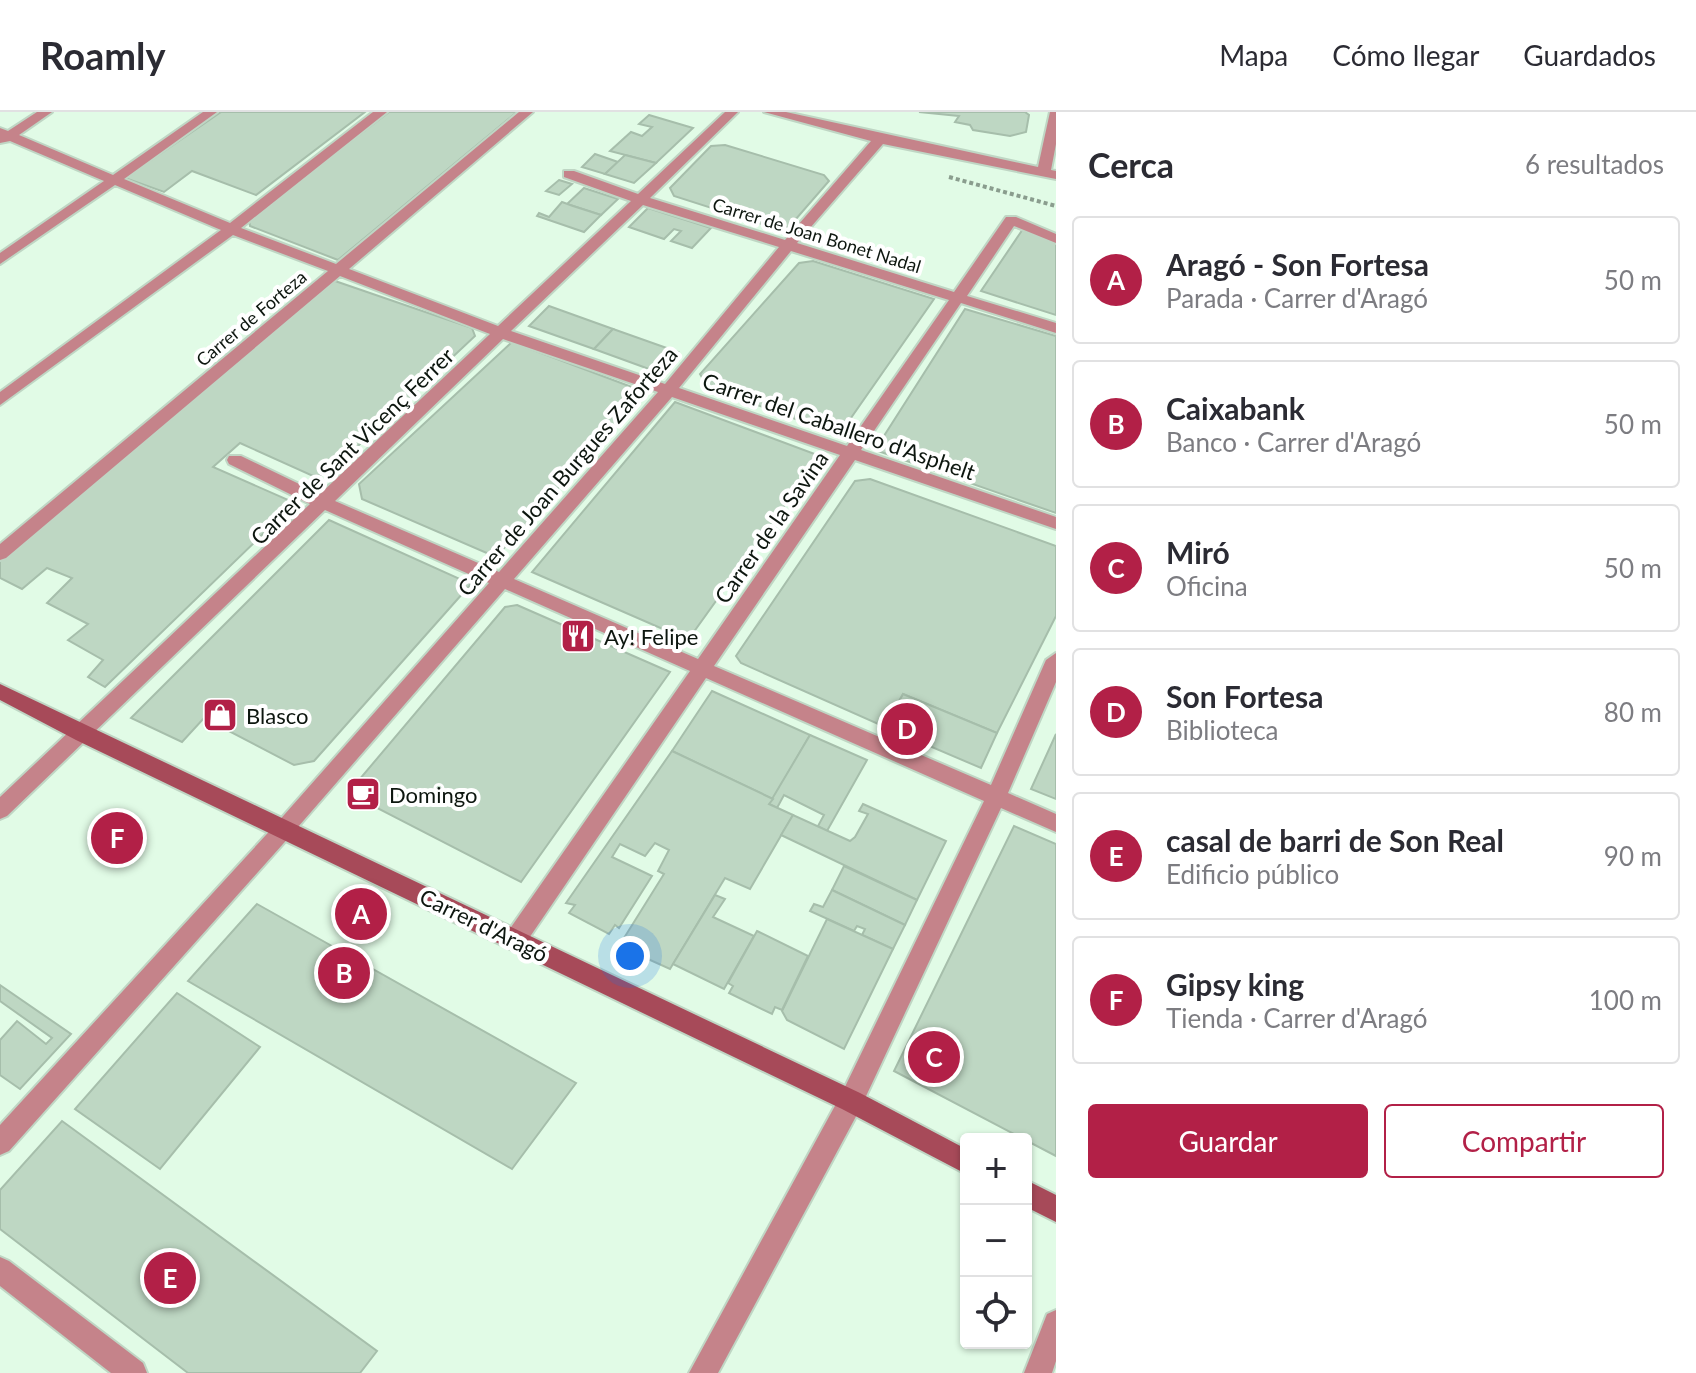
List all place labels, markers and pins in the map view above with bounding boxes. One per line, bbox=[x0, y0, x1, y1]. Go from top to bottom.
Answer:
restaurant icon: Ay! Felipe bbox=[559, 617, 597, 655]
place label: Ay! Felipe bbox=[604, 623, 698, 650]
shop icon: Blasco bbox=[201, 696, 239, 734]
pin: D bbox=[881, 699, 933, 759]
place label: Blasco bbox=[246, 702, 308, 729]
cafe icon: Domingo bbox=[344, 775, 382, 813]
place label: Domingo bbox=[389, 781, 477, 808]
pin: F bbox=[91, 808, 143, 868]
pin: A bbox=[335, 884, 387, 944]
pin: B bbox=[318, 943, 370, 1003]
pin: C bbox=[908, 1027, 960, 1087]
pin: E bbox=[144, 1248, 196, 1308]

